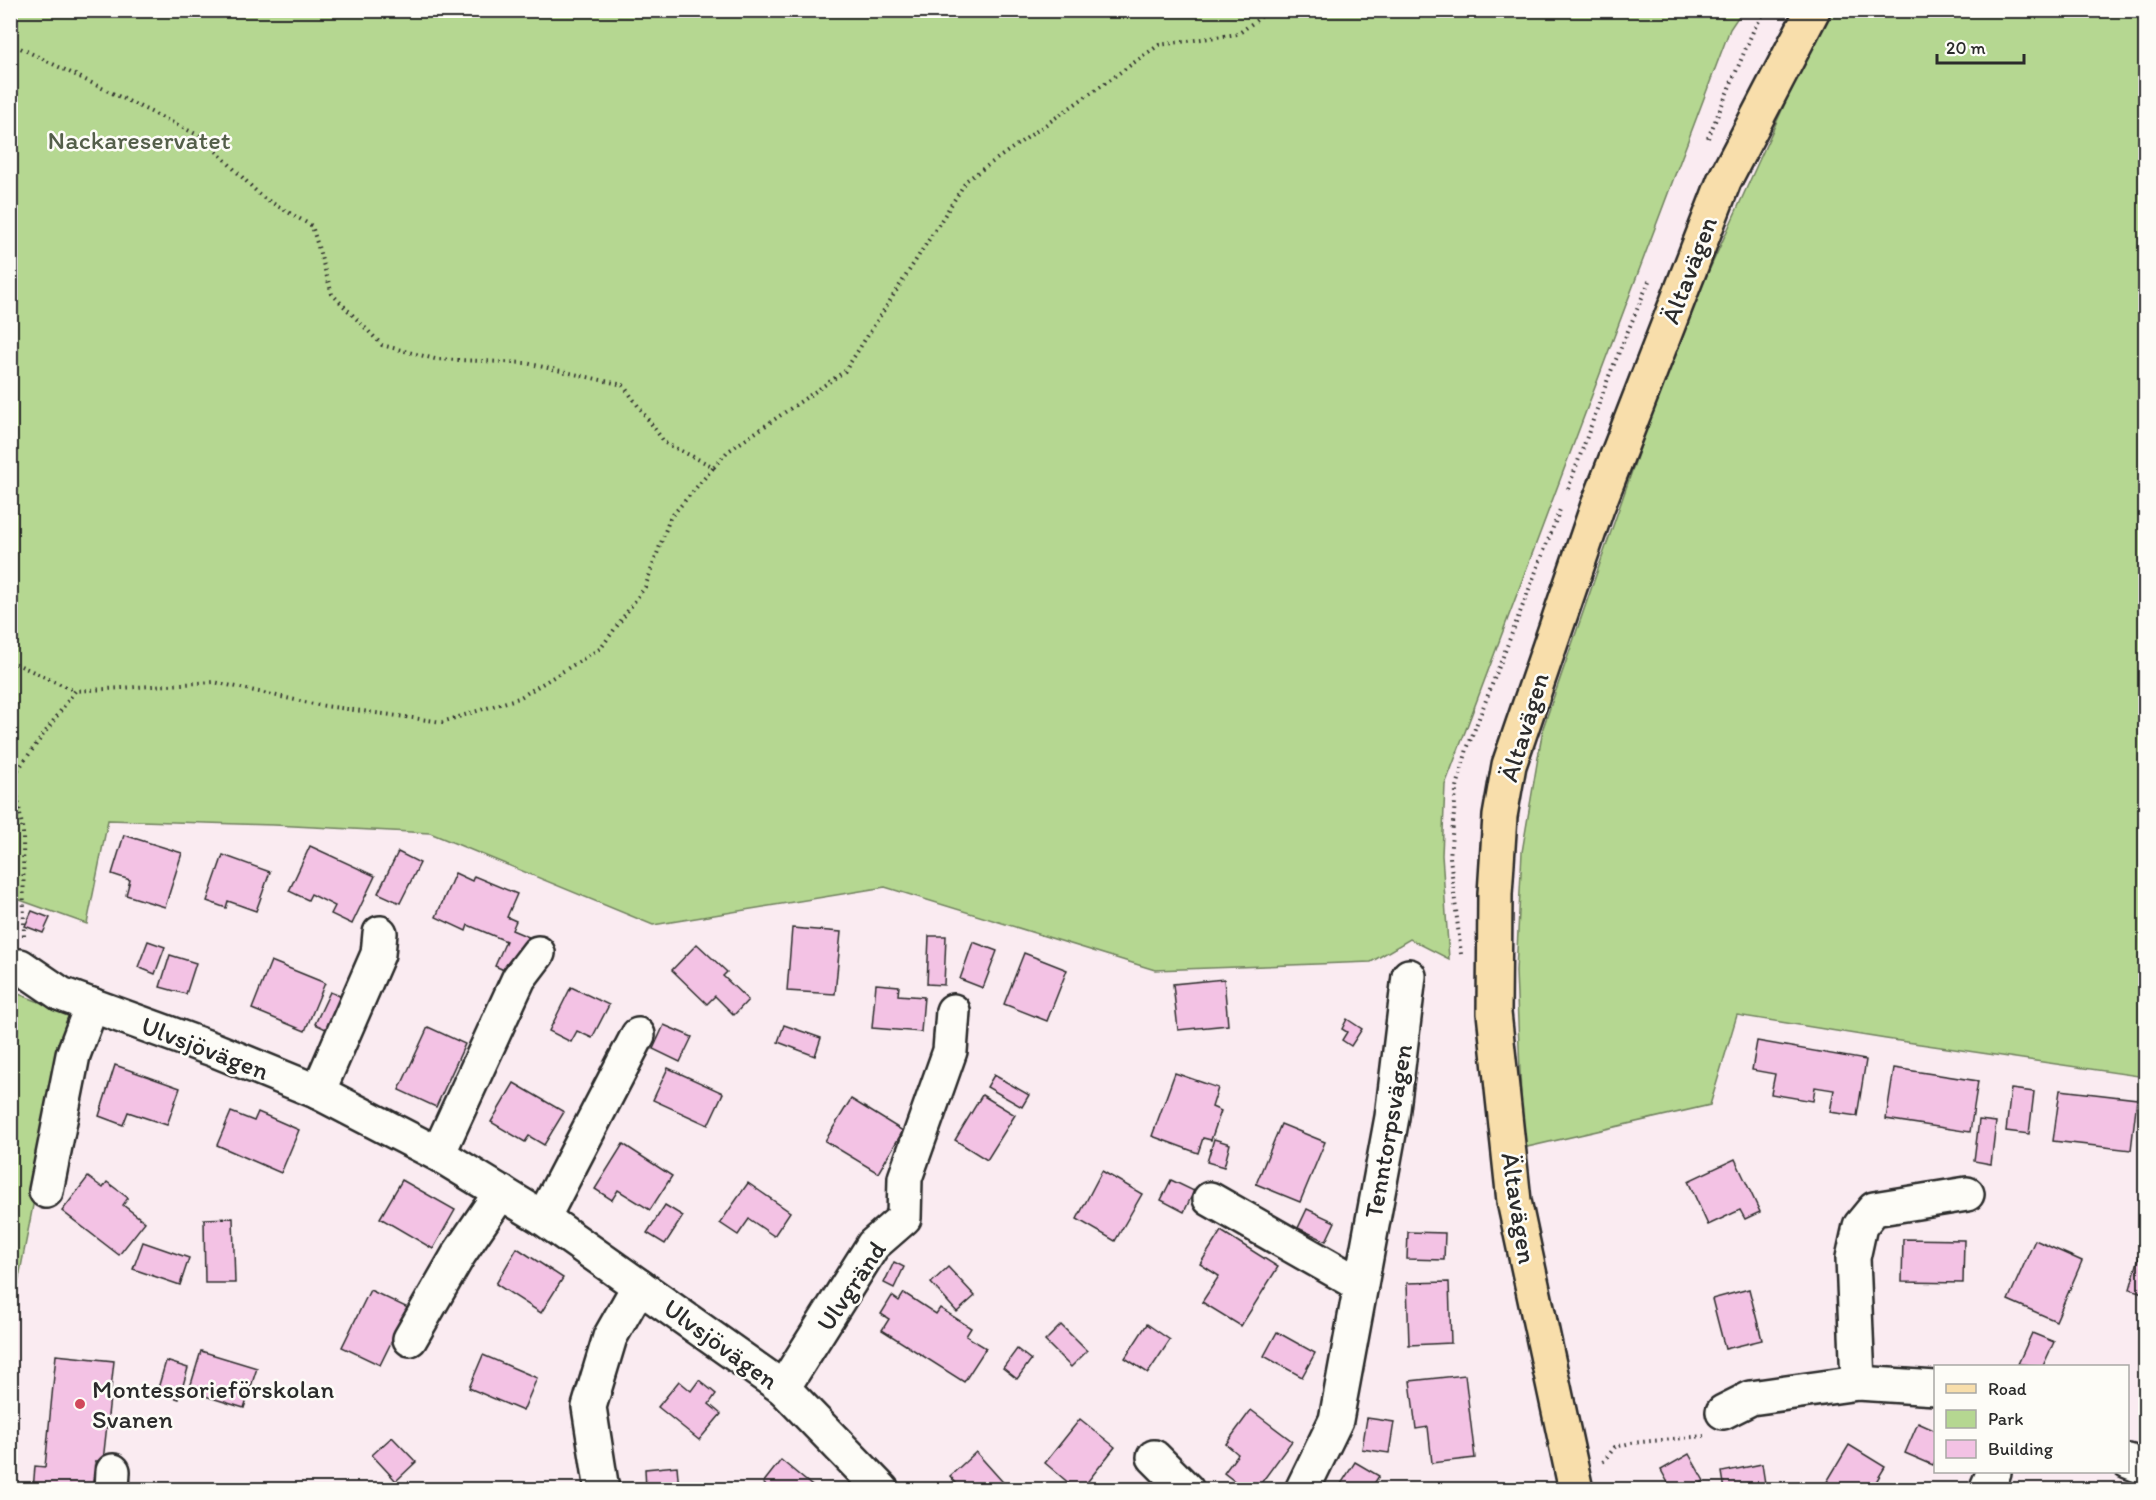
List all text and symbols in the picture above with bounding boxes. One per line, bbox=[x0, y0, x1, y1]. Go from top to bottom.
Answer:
scale bar bbox=[1937, 27, 2024, 65]
text: 20 m bbox=[1946, 37, 1986, 59]
park label: Nackareservatet bbox=[48, 124, 231, 156]
street label: Ältavägen bbox=[1654, 212, 1724, 328]
street label: Ältavägen bbox=[1492, 668, 1556, 785]
street label: Ulvsjövägen bbox=[137, 1009, 274, 1087]
street label: Tenntorpsvägen bbox=[1357, 1041, 1419, 1221]
street label: Ältavägen bbox=[1494, 1150, 1544, 1266]
street label: Ulvgränd bbox=[809, 1235, 893, 1337]
street label: Ulvsjövägen bbox=[657, 1292, 785, 1397]
legend bbox=[1934, 1365, 2129, 1473]
place label: Montessorieförskolan Svanen bbox=[92, 1373, 334, 1435]
text: Road bbox=[1988, 1378, 2027, 1400]
marker: Montessorieförskolan Svanen bbox=[73, 1397, 87, 1411]
text: Park bbox=[1988, 1408, 2023, 1430]
text: Building bbox=[1988, 1438, 2054, 1460]

